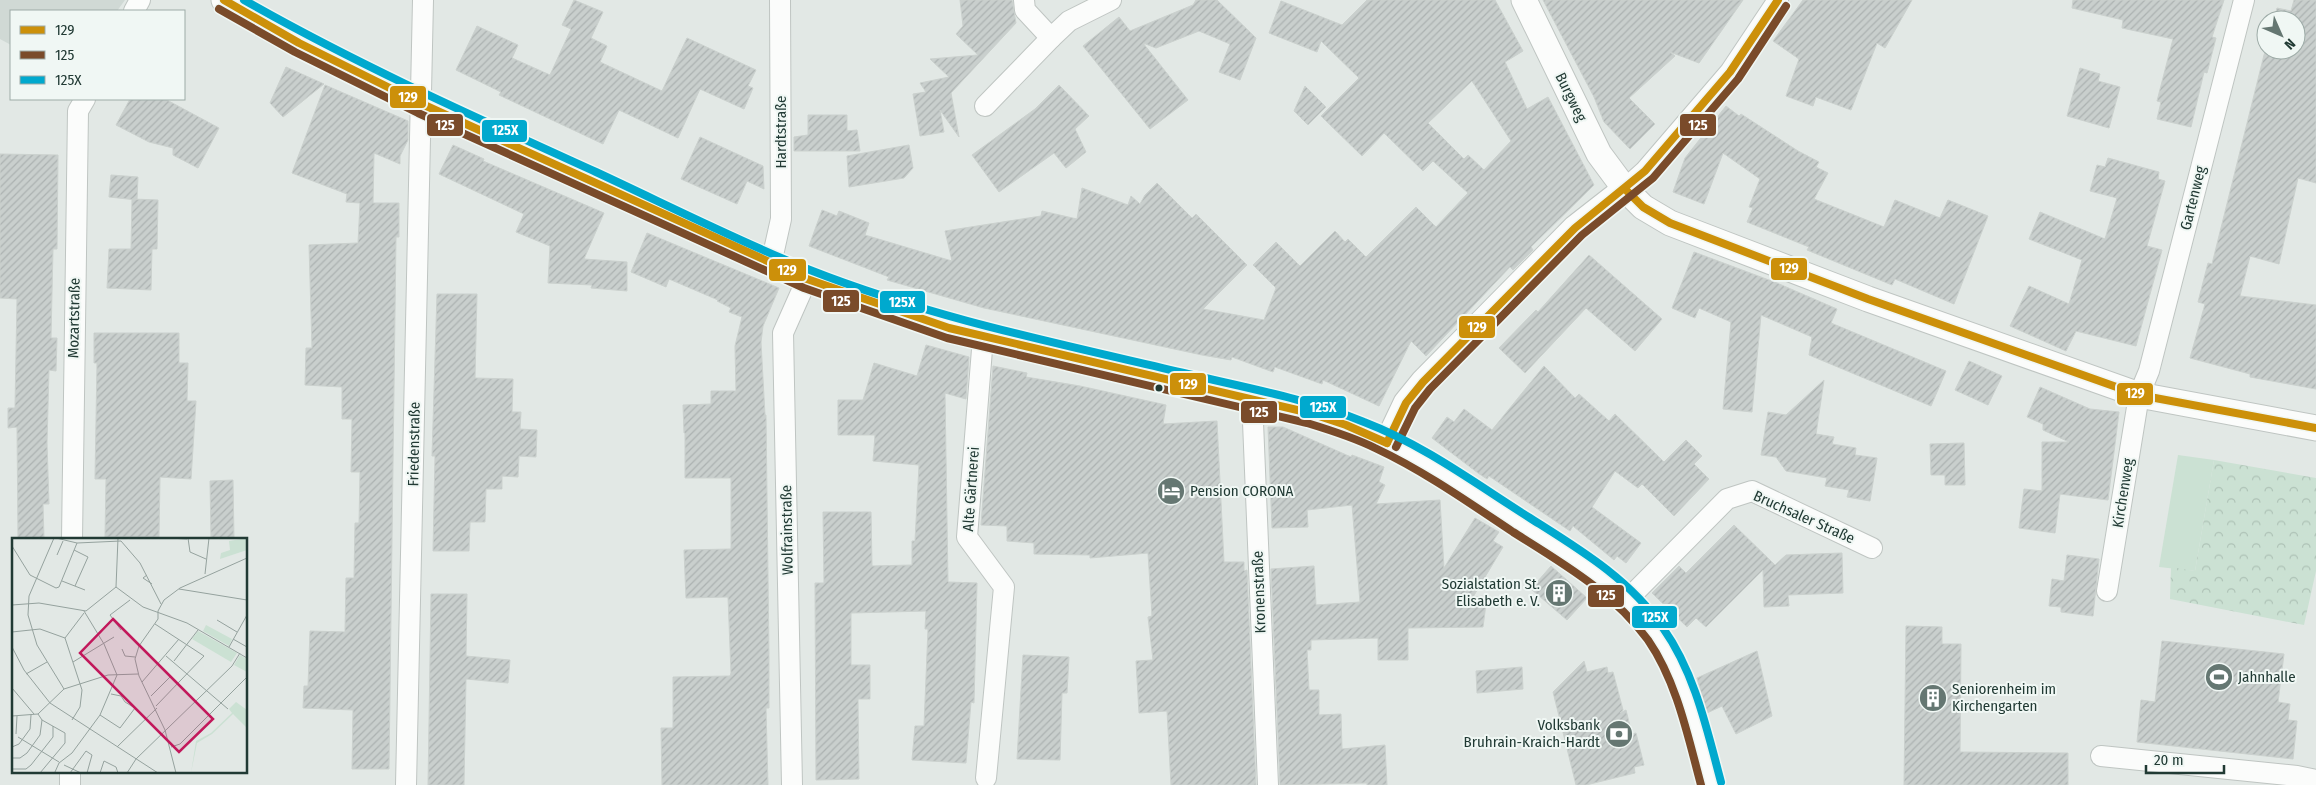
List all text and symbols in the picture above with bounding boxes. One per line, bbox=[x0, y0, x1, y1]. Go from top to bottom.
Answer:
legend bbox=[10, 10, 185, 100]
north arrow bbox=[2256, 10, 2306, 60]
text: 129 bbox=[55, 21, 75, 39]
text: N bbox=[2281, 35, 2299, 53]
text: 125 bbox=[55, 46, 74, 64]
street label: Burgweg bbox=[1551, 69, 1591, 125]
text: 125X bbox=[55, 71, 82, 89]
line badge: 129 bbox=[389, 85, 427, 109]
text: 129 bbox=[398, 89, 418, 106]
street label: Hardtstraße bbox=[772, 95, 790, 169]
line badge: 125 bbox=[426, 113, 464, 137]
line badge: 125 bbox=[1679, 113, 1717, 137]
text: 125 bbox=[435, 117, 455, 134]
text: 125 bbox=[1688, 117, 1708, 134]
line badge: 125X bbox=[481, 119, 528, 143]
text: 125X bbox=[492, 122, 519, 139]
street label: Gartenweg bbox=[2176, 164, 2210, 232]
line badge: 129 bbox=[1770, 257, 1808, 281]
line badge: 129 bbox=[768, 258, 807, 282]
text: 129 bbox=[1779, 260, 1799, 277]
text: 129 bbox=[777, 262, 797, 279]
street label: Mozartstraße bbox=[64, 278, 84, 358]
line badge: 125 bbox=[822, 289, 860, 313]
line badge: 125X bbox=[879, 290, 926, 314]
text: 125 bbox=[831, 293, 851, 310]
text: 125X bbox=[889, 294, 916, 311]
line badge: 129 bbox=[1458, 315, 1496, 339]
text: 129 bbox=[1467, 319, 1487, 336]
line badge: 129 bbox=[1169, 372, 1207, 396]
text: 129 bbox=[1178, 376, 1198, 393]
line badge: 129 bbox=[2116, 382, 2154, 406]
unlabelled marker bbox=[1154, 383, 1164, 393]
text: 129 bbox=[2125, 385, 2145, 402]
line badge: 125X bbox=[1299, 395, 1347, 419]
text: 125X bbox=[1310, 399, 1337, 416]
line badge: 125 bbox=[1240, 400, 1278, 424]
street label: Friedenstraße bbox=[404, 401, 424, 487]
text: 125 bbox=[1249, 404, 1269, 421]
street label: Alte Gärtnerei bbox=[959, 446, 983, 532]
street label: Kirchenweg bbox=[2109, 457, 2137, 529]
hotel icon: Pension CORONA bbox=[1156, 476, 1186, 506]
place label: Pension CORONA bbox=[1190, 482, 1294, 500]
street label: Wolfrainstraße bbox=[777, 485, 797, 575]
street label: Bruchsaler Straße bbox=[1751, 487, 1857, 547]
inset map bbox=[12, 538, 248, 772]
street label: Kronenstraße bbox=[1249, 550, 1269, 634]
place label: Sozialstation St. Elisabeth e. V. bbox=[1442, 575, 1540, 610]
building icon: Sozialstation St. Elisabeth e. V. bbox=[1544, 578, 1574, 608]
line badge: 125 bbox=[1587, 584, 1625, 608]
text: 125 bbox=[1596, 587, 1616, 604]
line badge: 125X bbox=[1631, 605, 1678, 629]
text: 125X bbox=[1642, 609, 1669, 626]
sports icon: Jahnhalle bbox=[2204, 662, 2234, 692]
place label: Jahnhalle bbox=[2238, 668, 2296, 686]
place label: Seniorenheim im Kirchengarten bbox=[1952, 680, 2056, 715]
building icon: Seniorenheim im Kirchengarten bbox=[1918, 683, 1948, 713]
place label: Volksbank Bruhrain-Kraich-Hardt bbox=[1464, 716, 1600, 751]
bank icon: Volksbank Bruhrain-Kraich-Hardt bbox=[1604, 719, 1634, 749]
scale bar bbox=[2146, 742, 2224, 774]
text: 20 m bbox=[2154, 751, 2184, 769]

